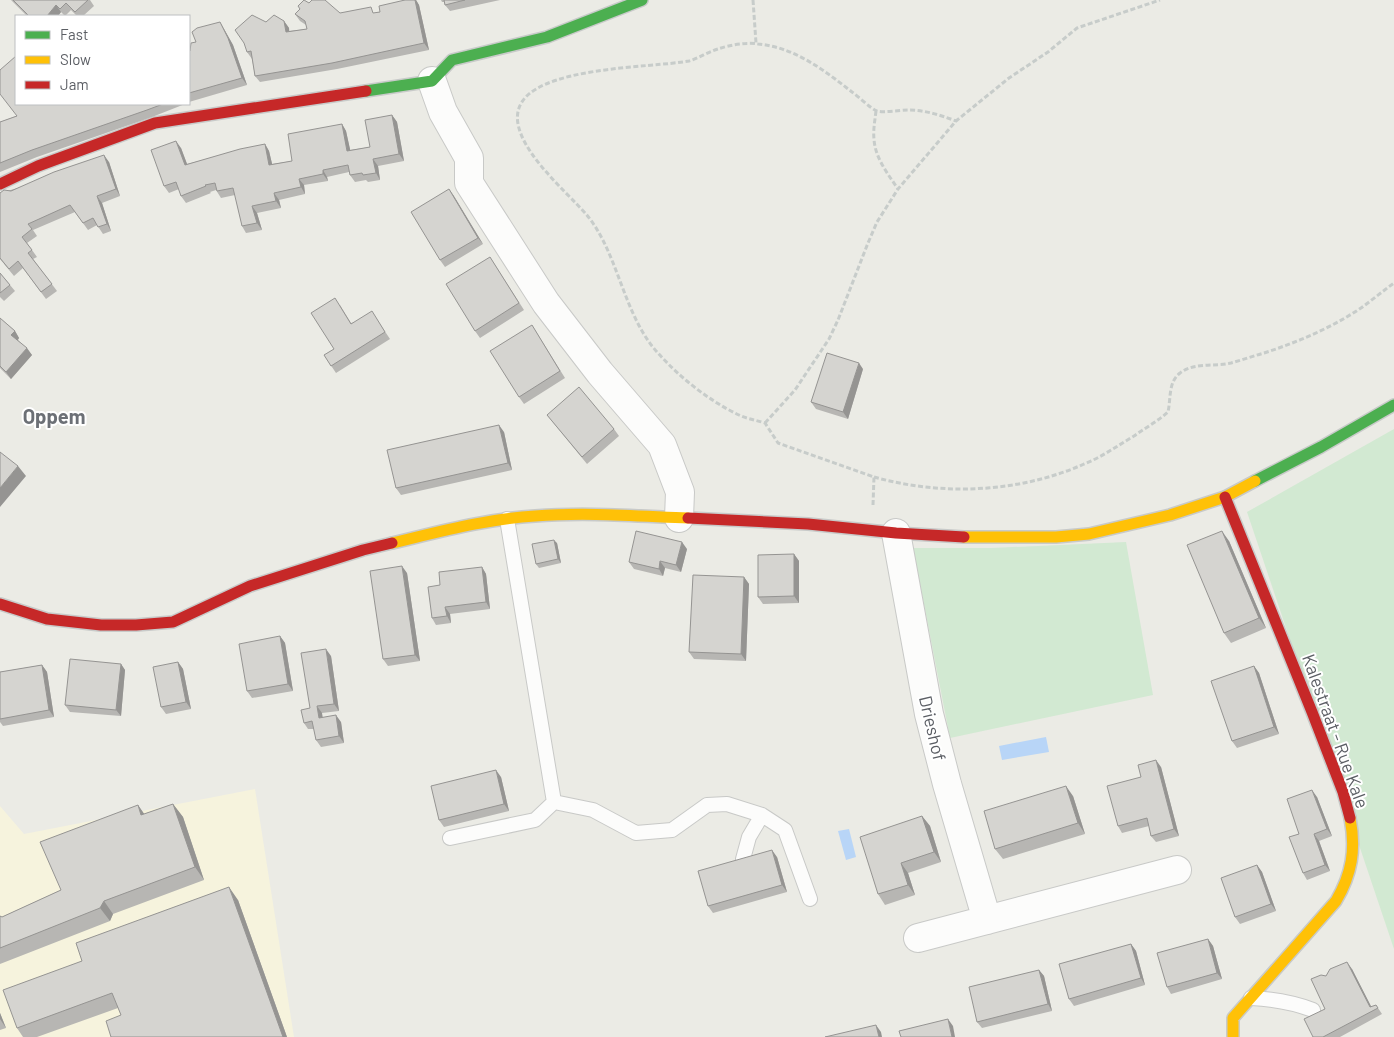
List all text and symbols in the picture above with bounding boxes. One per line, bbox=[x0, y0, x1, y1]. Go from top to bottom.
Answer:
legend bbox=[15, 15, 190, 105]
text: Fast bbox=[60, 25, 88, 43]
text: Slow bbox=[60, 50, 91, 68]
text: Jam bbox=[60, 75, 89, 93]
district label: Oppem bbox=[23, 404, 85, 428]
street label: Kalestraat - Rue Kale bbox=[1298, 651, 1374, 811]
street label: Drieshof bbox=[915, 693, 951, 763]

